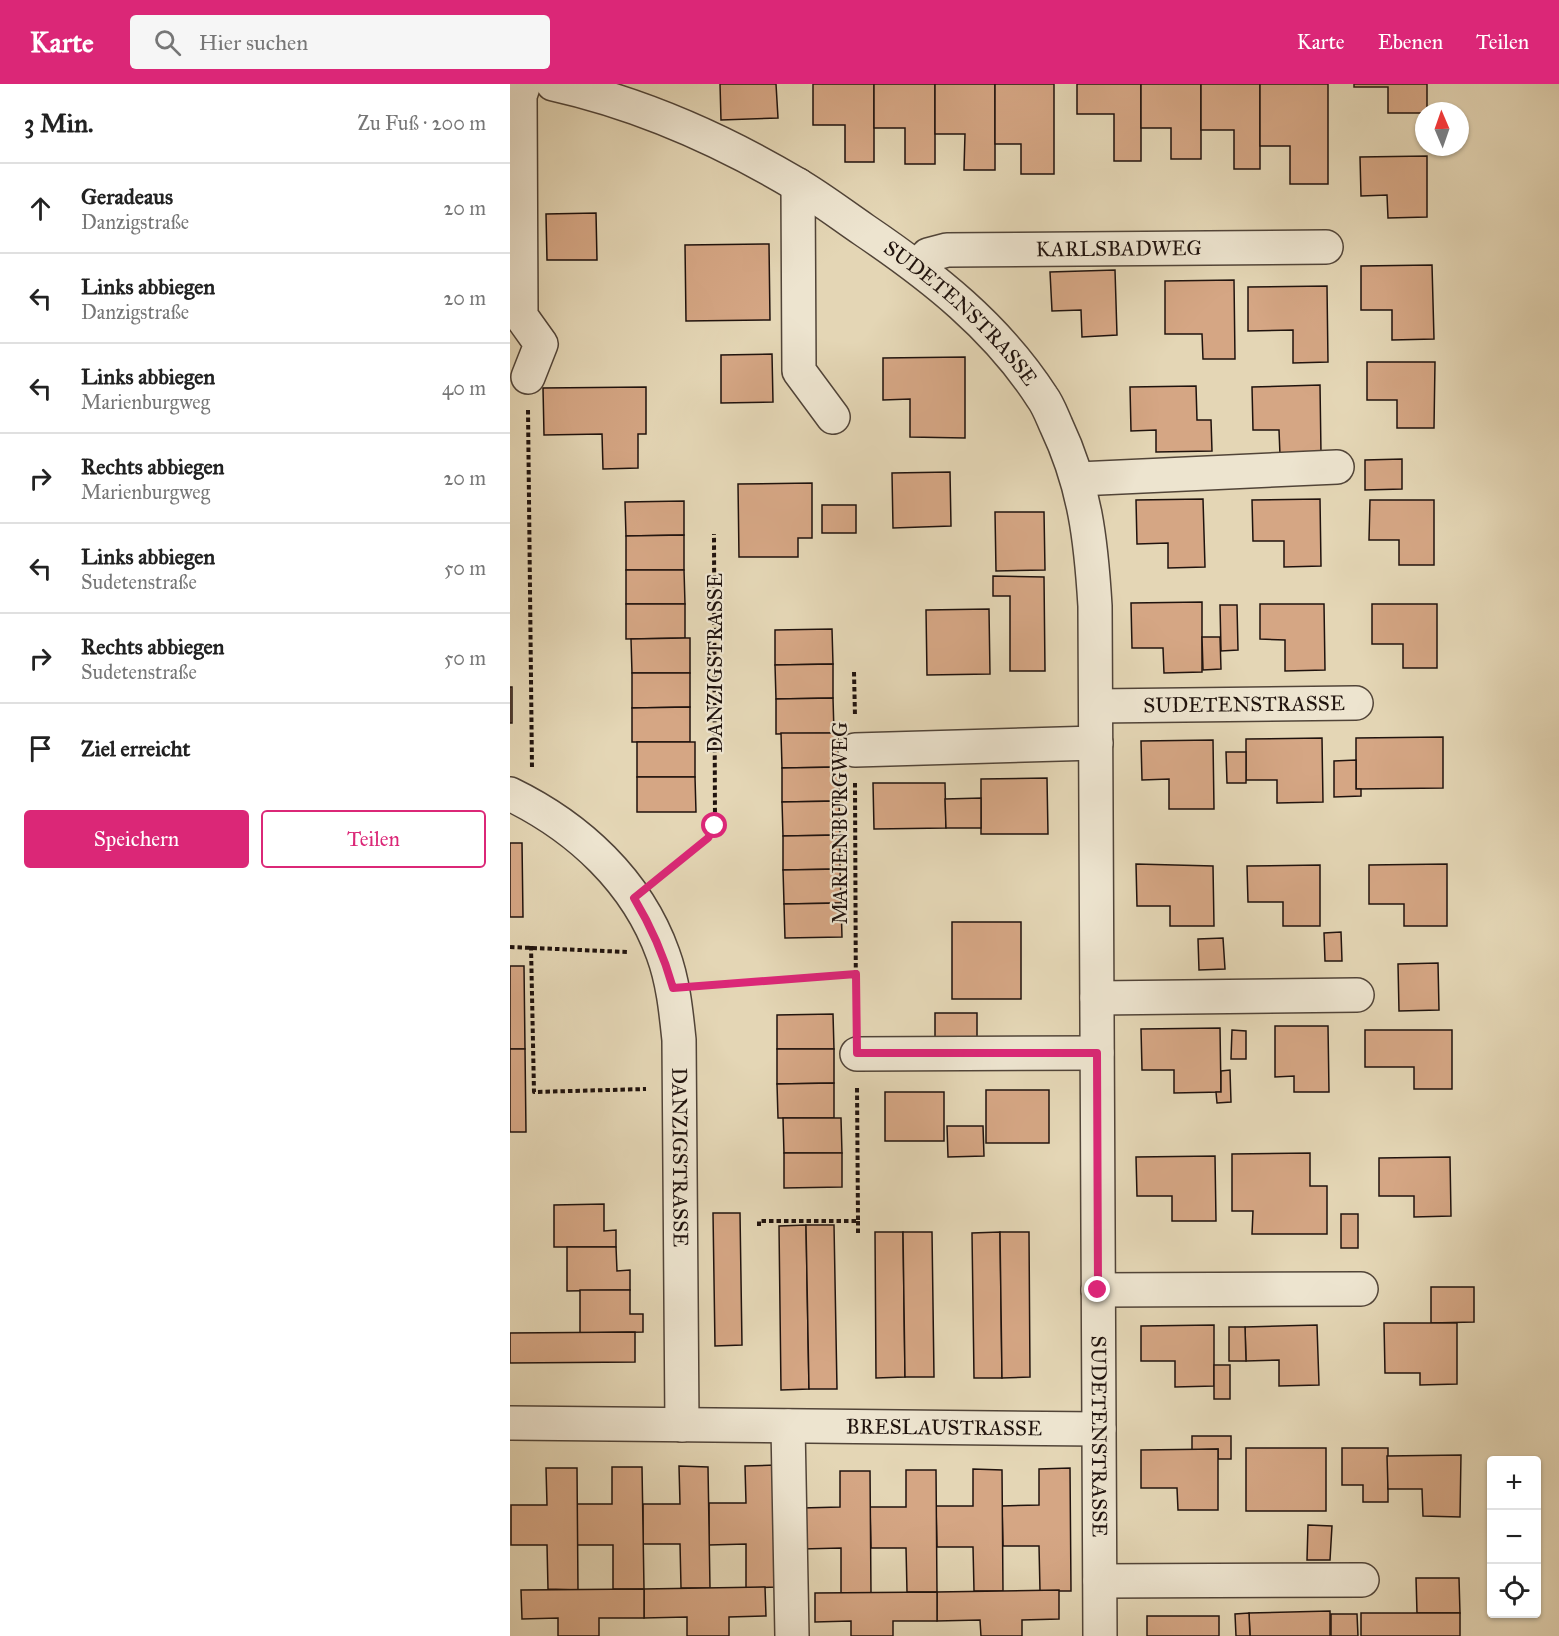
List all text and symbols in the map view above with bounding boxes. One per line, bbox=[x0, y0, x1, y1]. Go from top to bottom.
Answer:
search box bbox=[130, 15, 550, 69]
text: Karte bbox=[30, 25, 94, 60]
icon: search bbox=[151, 26, 184, 59]
text: Hier suchen bbox=[199, 29, 308, 56]
text: Karte bbox=[1297, 29, 1345, 55]
text: Ebenen bbox=[1378, 29, 1443, 55]
text: Teilen bbox=[1476, 29, 1529, 55]
north arrow bbox=[1415, 102, 1469, 156]
text: 3 Min. bbox=[24, 107, 93, 139]
text: Zu Fuß · 200 m bbox=[357, 111, 486, 135]
text: Geradeaus bbox=[81, 183, 173, 210]
icon: ahead bbox=[24, 192, 57, 225]
text: 20 m bbox=[443, 196, 486, 220]
text: Danzigstraße bbox=[81, 210, 189, 234]
street label: SUDETENSTRASSE bbox=[879, 235, 1043, 391]
street label: KARLSBADWEG bbox=[1036, 235, 1202, 262]
text: Links abbiegen bbox=[81, 273, 215, 300]
icon: left bbox=[24, 282, 57, 315]
text: 20 m bbox=[443, 286, 486, 310]
text: Danzigstraße bbox=[81, 300, 189, 324]
text: Links abbiegen bbox=[81, 363, 215, 390]
icon: left bbox=[24, 372, 57, 405]
text: 40 m bbox=[442, 376, 486, 400]
text: Marienburgweg bbox=[81, 390, 210, 414]
text: Rechts abbiegen bbox=[81, 453, 224, 480]
icon: right bbox=[24, 462, 57, 495]
text: 20 m bbox=[443, 466, 486, 490]
text: Marienburgweg bbox=[81, 480, 210, 504]
text: Links abbiegen bbox=[81, 543, 215, 570]
icon: left bbox=[24, 552, 57, 585]
text: 50 m bbox=[444, 556, 486, 580]
text: Sudetenstraße bbox=[81, 570, 197, 594]
street label: DANZIGSTRASSE bbox=[702, 573, 728, 753]
text: Rechts abbiegen bbox=[81, 633, 224, 660]
icon: right bbox=[24, 642, 57, 675]
text: 50 m bbox=[444, 646, 486, 670]
text: Sudetenstraße bbox=[81, 660, 197, 684]
street label: SUDETENSTRASSE bbox=[1143, 690, 1345, 718]
street label: MARIENBURGWEG bbox=[827, 722, 853, 924]
icon: arrive bbox=[24, 732, 57, 765]
text: Ziel erreicht bbox=[81, 735, 190, 762]
button: Speichern bbox=[24, 810, 249, 868]
button: Teilen bbox=[261, 810, 486, 868]
route start bbox=[701, 812, 727, 838]
street label: DANZIGSTRASSE bbox=[666, 1067, 694, 1247]
route end bbox=[1084, 1276, 1110, 1302]
street label: SUDETENSTRASSE bbox=[1086, 1335, 1113, 1537]
street label: BRESLAUSTRASSE bbox=[846, 1413, 1042, 1441]
map controls bbox=[1487, 1456, 1541, 1618]
button: + bbox=[1487, 1456, 1541, 1510]
button: − bbox=[1487, 1510, 1541, 1564]
button: locate bbox=[1487, 1564, 1541, 1618]

